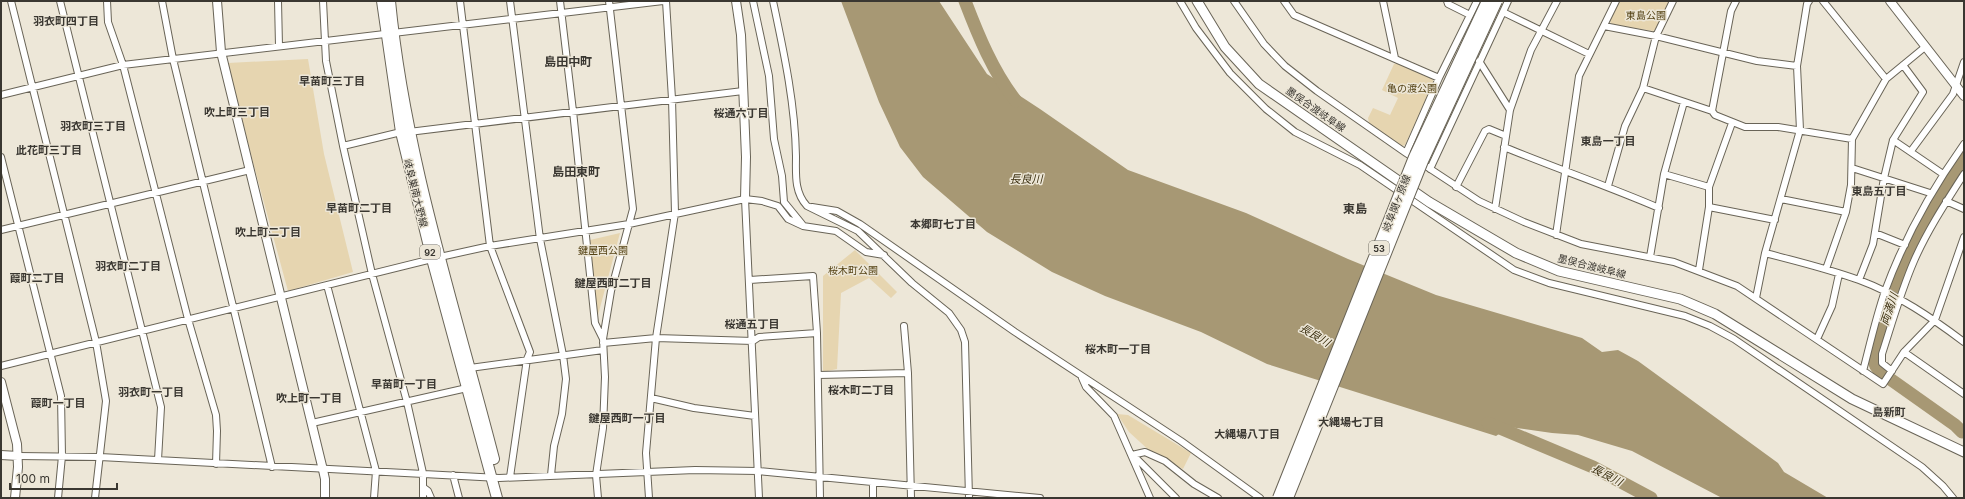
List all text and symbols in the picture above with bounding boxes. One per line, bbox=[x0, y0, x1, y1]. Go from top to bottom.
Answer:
park label: 東島公園 bbox=[1626, 9, 1666, 21]
district label: 羽衣町四丁目 bbox=[33, 14, 99, 28]
district label: 島田中町 bbox=[544, 54, 592, 69]
district label: 早苗町三丁目 bbox=[299, 74, 365, 88]
park label: 亀の渡公園 bbox=[1387, 82, 1437, 94]
street label: 墨俣合渡岐阜線 bbox=[1284, 84, 1348, 134]
district label: 吹上町三丁目 bbox=[204, 105, 270, 119]
district label: 桜通六丁目 bbox=[714, 106, 769, 120]
district label: 羽衣町三丁目 bbox=[60, 119, 126, 133]
district label: 東島一丁目 bbox=[1581, 134, 1636, 148]
district label: 此花町三丁目 bbox=[16, 143, 82, 157]
street label: 岐阜巣南大野線 bbox=[402, 158, 430, 228]
district label: 島田東町 bbox=[552, 164, 600, 179]
water label: 長良川 bbox=[1010, 172, 1043, 186]
street label: 岐阜関ヶ原線 bbox=[1380, 173, 1412, 233]
district label: 東島五丁目 bbox=[1852, 184, 1907, 198]
district label: 早苗町二丁目 bbox=[326, 201, 392, 215]
district label: 東島 bbox=[1343, 201, 1367, 216]
district label: 本郷町七丁目 bbox=[910, 217, 976, 231]
district label: 吹上町二丁目 bbox=[235, 225, 301, 239]
road number: 53 bbox=[1369, 241, 1389, 255]
park label: 鍵屋西公園 bbox=[578, 244, 628, 256]
road number: 92 bbox=[420, 245, 440, 259]
street label: 墨俣合渡岐阜線 bbox=[1557, 252, 1627, 280]
district label: 羽衣町二丁目 bbox=[95, 259, 161, 273]
park label: 桜木町公園 bbox=[828, 264, 878, 276]
district label: 葭町二丁目 bbox=[10, 271, 65, 285]
district label: 鍵屋西町二丁目 bbox=[575, 276, 652, 290]
water label: 両満川 bbox=[1877, 290, 1901, 327]
district label: 桜通五丁目 bbox=[725, 317, 780, 331]
water label: 長良川 bbox=[1297, 321, 1334, 350]
district label: 桜木町一丁目 bbox=[1085, 342, 1151, 356]
district label: 早苗町一丁目 bbox=[371, 377, 437, 391]
district label: 桜木町二丁目 bbox=[828, 383, 894, 397]
district label: 羽衣町一丁目 bbox=[118, 385, 184, 399]
district label: 吹上町一丁目 bbox=[276, 391, 342, 405]
district label: 葭町一丁目 bbox=[31, 396, 86, 410]
district label: 島新町 bbox=[1873, 405, 1906, 419]
district label: 鍵屋西町一丁目 bbox=[589, 411, 666, 425]
district label: 大縄場七丁目 bbox=[1318, 415, 1384, 429]
district label: 大縄場八丁目 bbox=[1214, 427, 1280, 441]
water label: 長良川 bbox=[1589, 461, 1626, 489]
scale bar bbox=[10, 465, 117, 491]
text: 100 m bbox=[16, 471, 50, 486]

